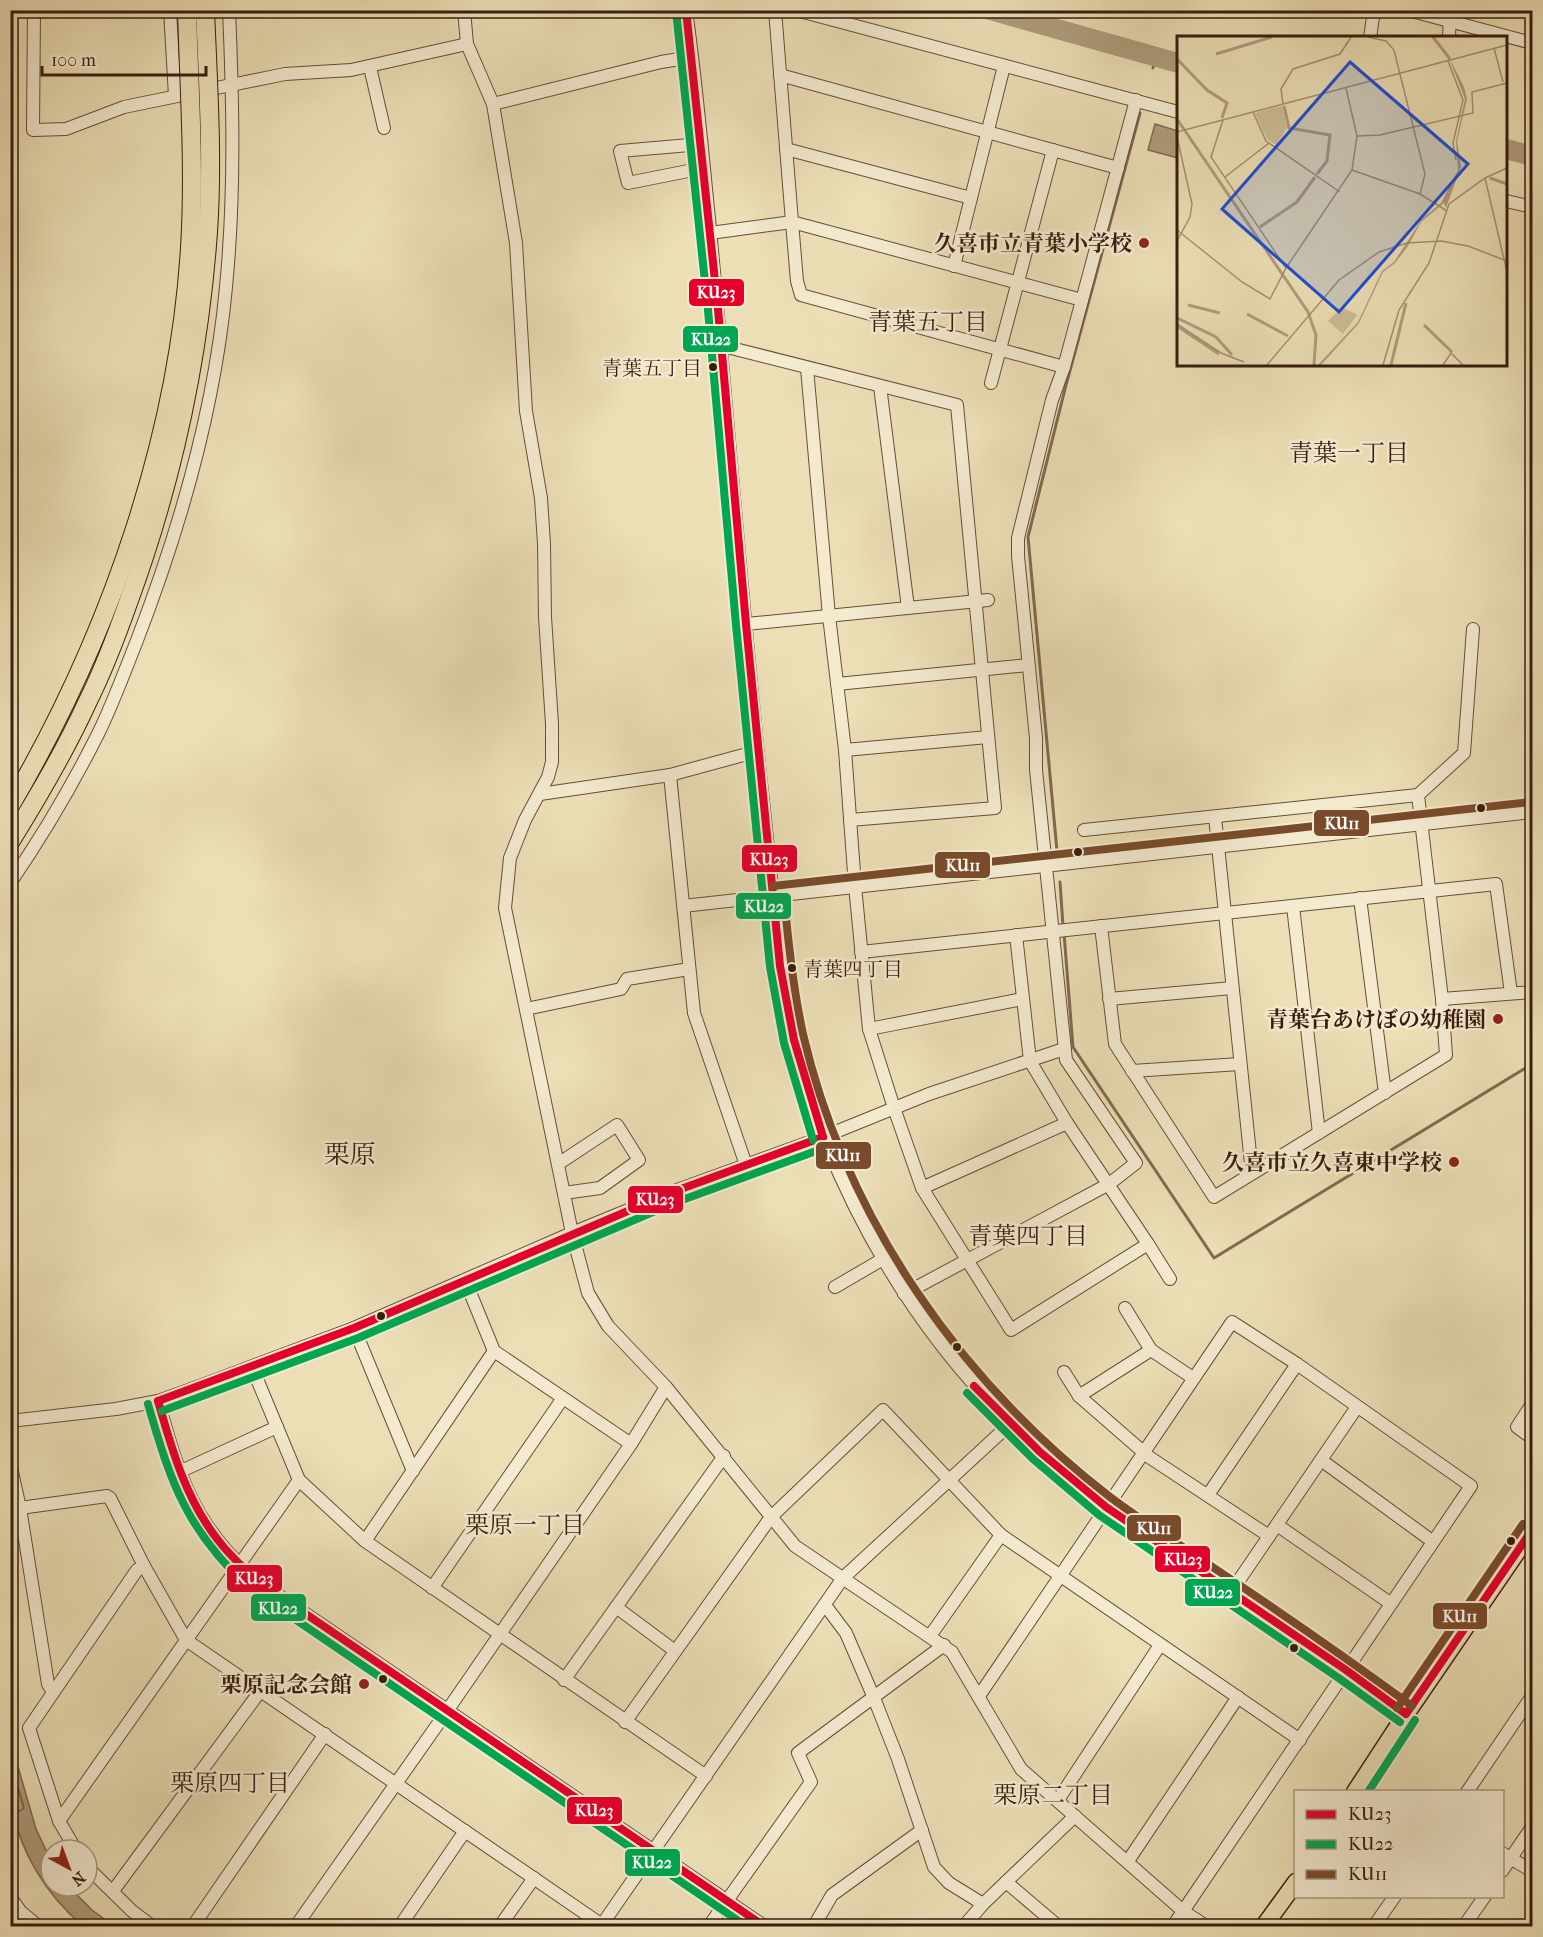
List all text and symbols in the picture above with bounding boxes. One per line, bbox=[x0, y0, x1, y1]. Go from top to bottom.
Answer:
inset map bbox=[1177, 36, 1507, 366]
scale bar bbox=[42, 39, 206, 77]
text: 100 m bbox=[51, 50, 96, 71]
place label: 久喜市立青葉小学校 bbox=[934, 231, 1132, 257]
marker: 久喜市立青葉小学校 bbox=[1137, 236, 1151, 250]
line badge: KU23 bbox=[688, 278, 745, 307]
text: KU23 bbox=[697, 283, 735, 303]
district label: 青葉五丁目 bbox=[868, 308, 988, 336]
line badge: KU22 bbox=[682, 325, 739, 353]
text: KU22 bbox=[691, 330, 731, 349]
place label: 青葉五丁目 bbox=[602, 357, 702, 380]
marker: 青葉五丁目 bbox=[707, 361, 719, 373]
district label: 青葉一丁目 bbox=[1289, 439, 1409, 467]
unlabelled marker bbox=[1475, 802, 1487, 814]
line badge: KU11 bbox=[1313, 809, 1370, 837]
text: KU11 bbox=[1324, 814, 1360, 833]
line badge: KU23 bbox=[741, 844, 798, 873]
unlabelled marker bbox=[1072, 846, 1084, 858]
text: KU23 bbox=[750, 850, 788, 870]
line badge: KU11 bbox=[934, 851, 991, 879]
text: KU11 bbox=[945, 856, 981, 875]
line badge: KU22 bbox=[735, 892, 792, 920]
text: KU22 bbox=[744, 897, 784, 916]
place label: 青葉四丁目 bbox=[803, 958, 903, 981]
marker: 青葉四丁目 bbox=[786, 962, 798, 974]
place label: 青葉台あけぼの幼稚園 bbox=[1266, 1007, 1486, 1033]
marker: 青葉台あけぼの幼稚園 bbox=[1491, 1012, 1505, 1026]
district label: 栗原 bbox=[324, 1139, 376, 1170]
line badge: KU11 bbox=[815, 1141, 872, 1170]
text: KU11 bbox=[825, 1146, 861, 1165]
place label: 久喜市立久喜東中学校 bbox=[1222, 1150, 1442, 1176]
marker: 久喜市立久喜東中学校 bbox=[1447, 1155, 1461, 1169]
line badge: KU23 bbox=[627, 1185, 684, 1214]
text: KU23 bbox=[636, 1190, 674, 1210]
district label: 青葉四丁目 bbox=[968, 1222, 1088, 1250]
unlabelled marker bbox=[375, 1310, 387, 1322]
unlabelled marker bbox=[951, 1341, 963, 1353]
district label: 栗原一丁目 bbox=[465, 1511, 585, 1539]
line badge: KU11 bbox=[1126, 1514, 1182, 1542]
text: KU11 bbox=[1136, 1519, 1172, 1538]
unlabelled marker bbox=[1505, 1535, 1517, 1547]
line badge: KU23 bbox=[1154, 1545, 1211, 1573]
text: KU23 bbox=[1164, 1550, 1202, 1570]
line badge: KU23 bbox=[226, 1564, 283, 1593]
text: KU23 bbox=[235, 1569, 273, 1589]
line badge: KU22 bbox=[1184, 1578, 1241, 1607]
text: KU22 bbox=[1193, 1583, 1233, 1602]
line badge: KU22 bbox=[250, 1593, 307, 1622]
text: KU22 bbox=[258, 1599, 298, 1618]
line badge: KU11 bbox=[1432, 1602, 1488, 1630]
text: KU11 bbox=[1442, 1607, 1478, 1626]
unlabelled marker bbox=[1288, 1642, 1300, 1654]
place label: 栗原記念会館 bbox=[220, 1672, 352, 1698]
unlabelled marker bbox=[377, 1673, 389, 1685]
marker: 栗原記念会館 bbox=[357, 1677, 371, 1691]
district label: 栗原四丁目 bbox=[170, 1769, 290, 1797]
district label: 栗原二丁目 bbox=[993, 1781, 1113, 1809]
legend bbox=[1294, 1790, 1504, 1898]
line badge: KU23 bbox=[566, 1796, 623, 1825]
text: KU23 bbox=[575, 1801, 613, 1821]
text: KU23 bbox=[1348, 1804, 1391, 1825]
text: KU22 bbox=[1348, 1834, 1393, 1855]
north arrow bbox=[39, 1838, 99, 1898]
line badge: KU22 bbox=[624, 1848, 681, 1877]
text: KU22 bbox=[632, 1853, 672, 1872]
text: KU11 bbox=[1348, 1864, 1388, 1885]
text: N bbox=[67, 1868, 89, 1891]

